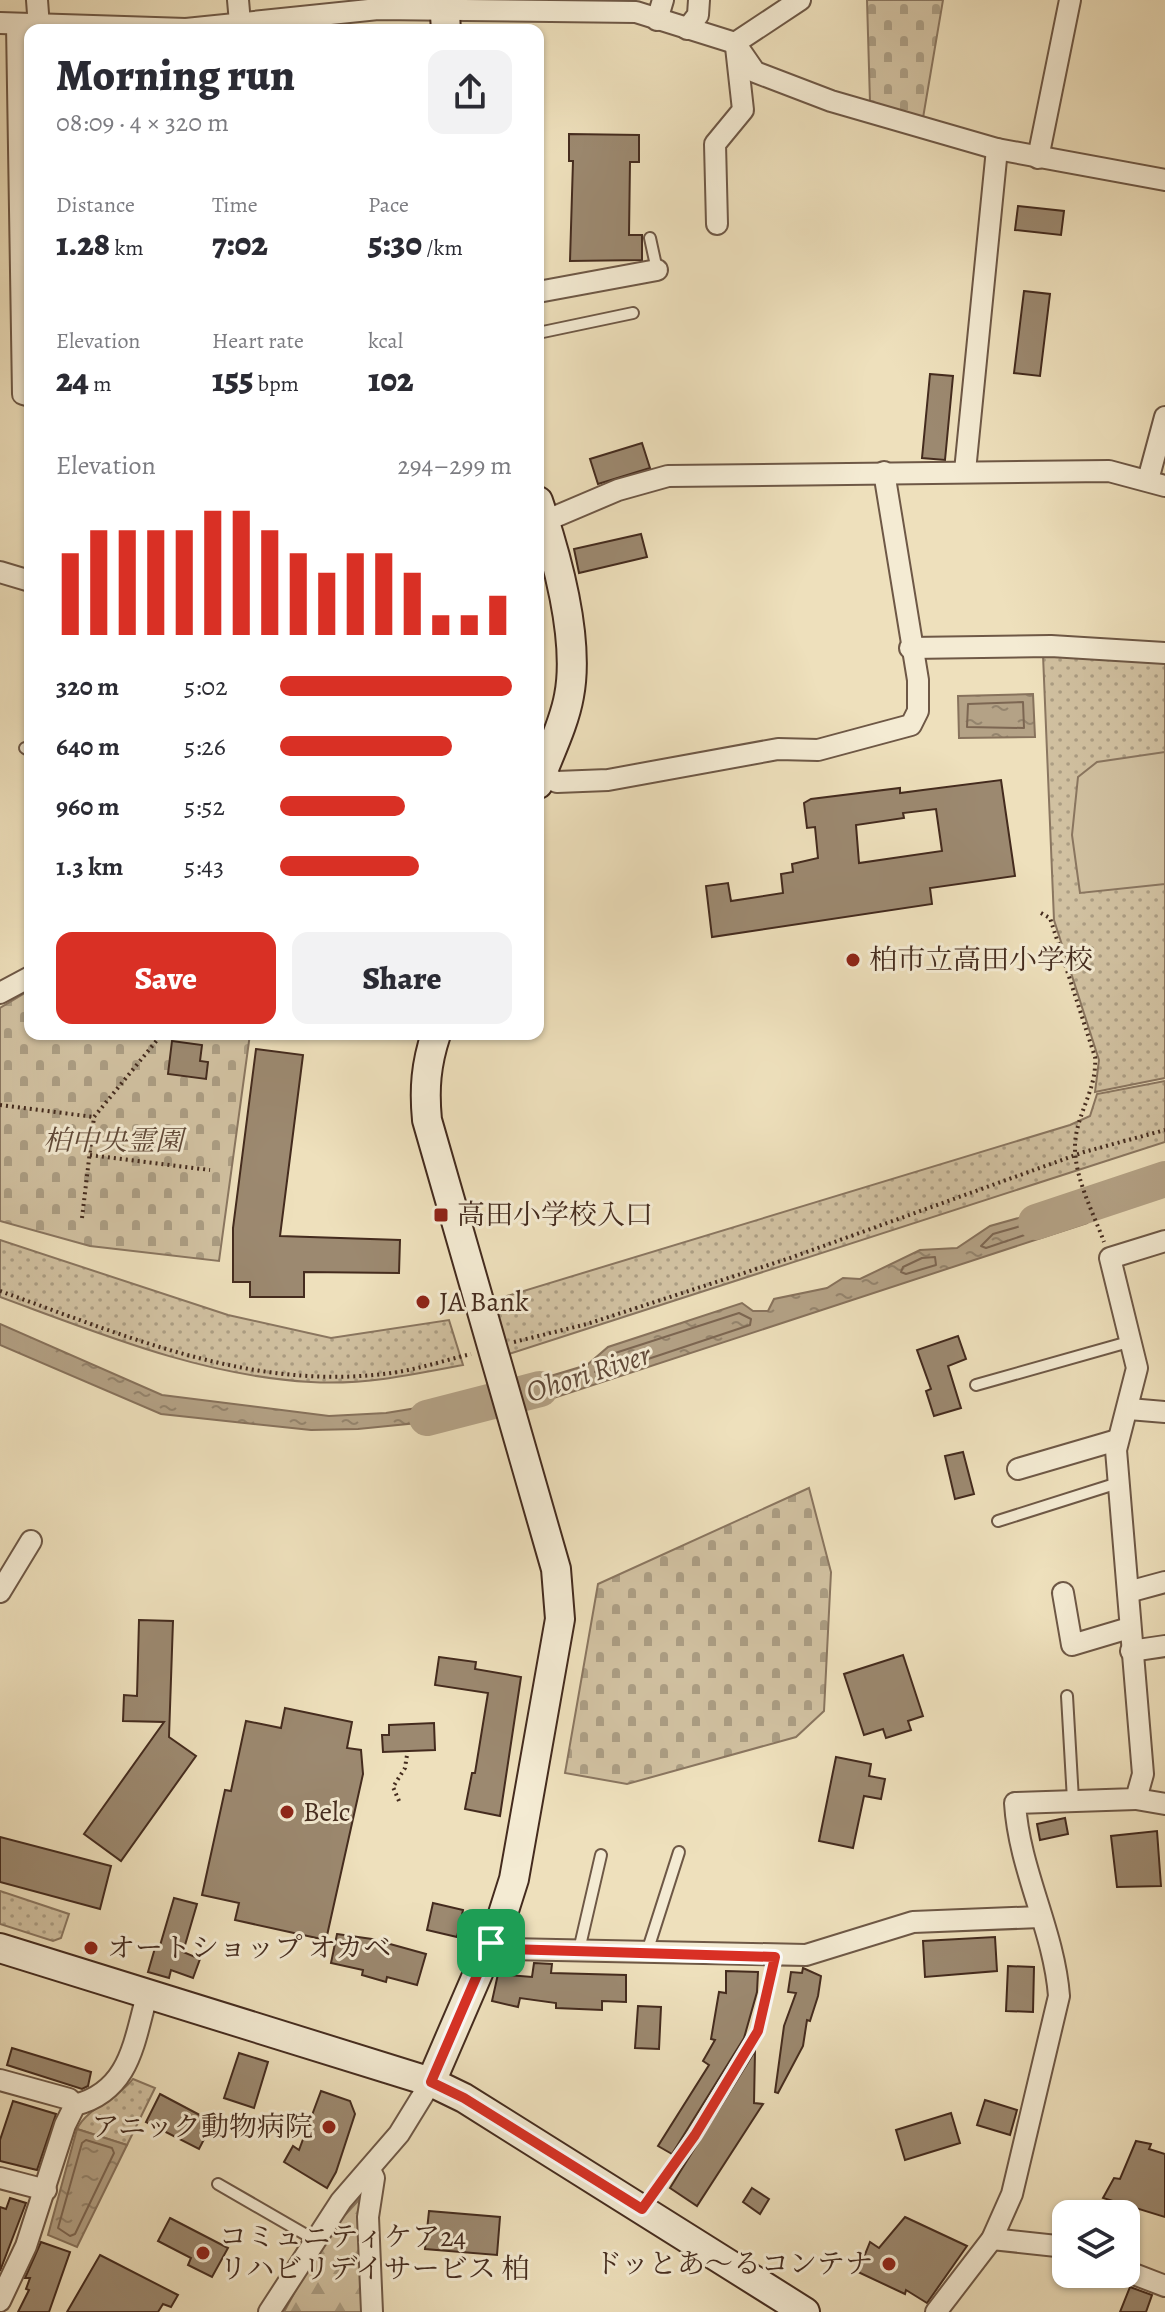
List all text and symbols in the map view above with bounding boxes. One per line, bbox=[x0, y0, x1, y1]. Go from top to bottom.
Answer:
text: Morning run bbox=[56, 45, 295, 105]
button: share bbox=[428, 50, 512, 134]
text: 08:09 · 4 × 320 m bbox=[56, 105, 229, 140]
text: Distance bbox=[56, 190, 135, 220]
text: Time bbox=[212, 190, 258, 220]
text: Pace bbox=[368, 190, 409, 220]
text: 1.28 bbox=[56, 220, 110, 267]
text: 7:02 bbox=[212, 220, 268, 267]
text: 5:30 bbox=[368, 220, 422, 267]
text: km bbox=[110, 233, 144, 263]
text: /km bbox=[422, 233, 463, 263]
text: Elevation bbox=[56, 326, 140, 356]
text: Heart rate bbox=[212, 326, 304, 356]
text: kcal bbox=[368, 326, 403, 356]
text: 24 bbox=[56, 356, 89, 403]
text: 155 bbox=[212, 356, 253, 403]
text: 102 bbox=[368, 356, 414, 403]
text: m bbox=[89, 369, 112, 399]
text: bpm bbox=[253, 369, 299, 399]
text: Elevation bbox=[56, 448, 156, 483]
text: 294–299 m bbox=[397, 448, 512, 483]
text: 320 m bbox=[56, 669, 119, 704]
text: 5:02 bbox=[184, 669, 228, 704]
text: 640 m bbox=[56, 729, 120, 764]
text: 5:26 bbox=[184, 729, 226, 764]
text: 960 m bbox=[56, 789, 120, 824]
text: 5:52 bbox=[184, 789, 225, 824]
text: 1.3 km bbox=[56, 849, 123, 884]
text: 5:43 bbox=[184, 849, 224, 884]
button: Save bbox=[56, 932, 276, 1024]
button: Share bbox=[292, 932, 512, 1024]
place label: 柏市立高田小学校 bbox=[869, 941, 1093, 979]
marker: 柏市立高田小学校 bbox=[844, 951, 862, 969]
park label: 柏中央霊園 bbox=[43, 1122, 187, 1160]
place label: 高田小学校入口 bbox=[457, 1196, 653, 1234]
marker: 高田小学校入口 bbox=[432, 1206, 450, 1224]
place label: JA Bank bbox=[439, 1283, 529, 1321]
marker: JA Bank bbox=[414, 1293, 432, 1311]
water label: Ohori River bbox=[521, 1334, 657, 1412]
place label: Belc bbox=[303, 1793, 351, 1831]
marker: Belc bbox=[278, 1803, 296, 1821]
pin bbox=[457, 1909, 525, 1977]
icon: arrive bbox=[469, 1921, 513, 1965]
place label: オートショップ オカベ bbox=[107, 1929, 391, 1967]
marker: オートショップ オカベ bbox=[82, 1939, 100, 1957]
place label: アニック動物病院 bbox=[92, 2108, 313, 2146]
marker: アニック動物病院 bbox=[320, 2118, 338, 2136]
map controls bbox=[1052, 2200, 1140, 2288]
button: layers bbox=[1052, 2200, 1140, 2288]
place label: コミュニティケア24 リハビリデイサービス 柏 bbox=[219, 2218, 529, 2288]
marker: コミュニティケア24 リハビリデイサービス 柏 bbox=[194, 2244, 212, 2262]
place label: ドッとあ〜るコンテナ bbox=[594, 2245, 873, 2283]
marker: ドッとあ〜るコンテナ bbox=[880, 2255, 898, 2273]

